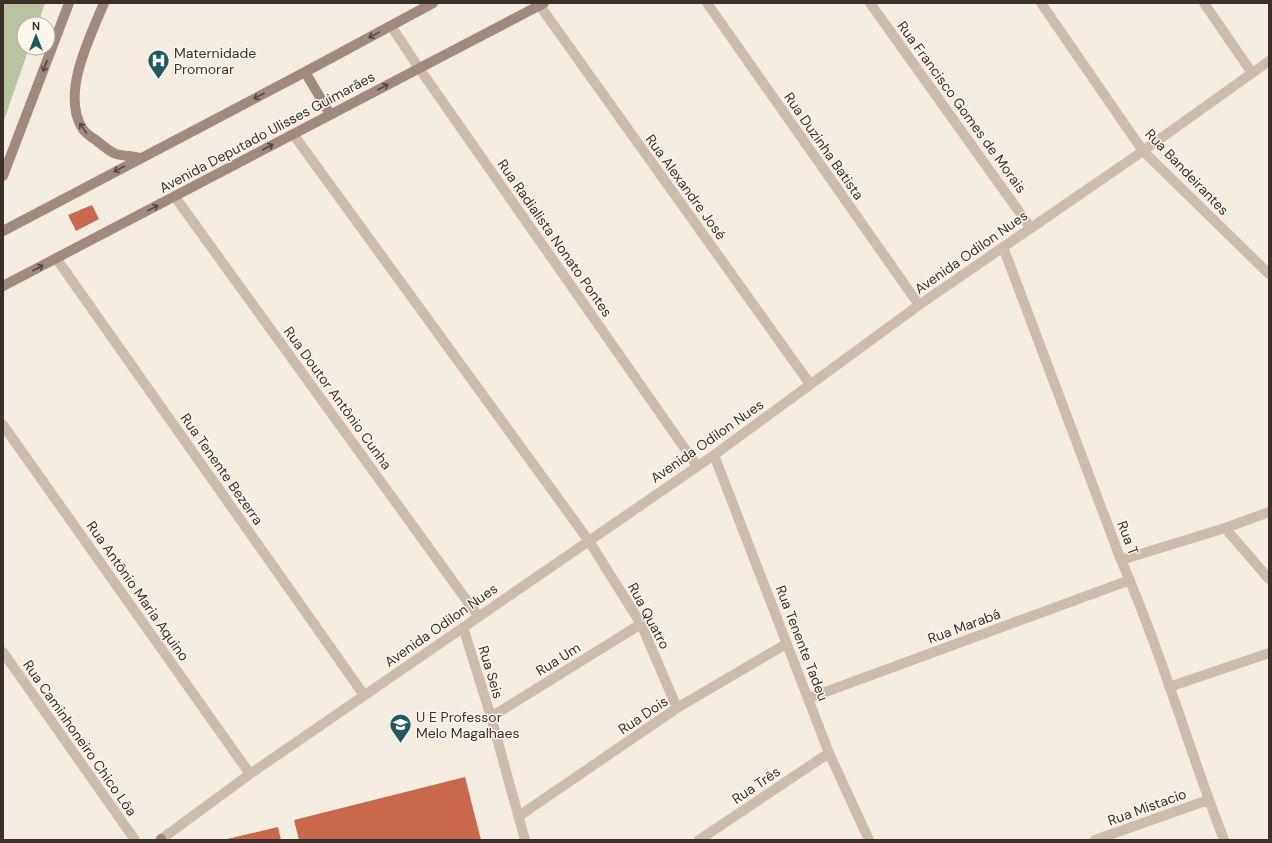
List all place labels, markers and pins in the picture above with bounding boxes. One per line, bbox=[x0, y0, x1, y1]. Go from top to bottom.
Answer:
place label: Maternidade Promorar bbox=[174, 44, 256, 78]
hospital icon: Maternidade Promorar bbox=[145, 48, 171, 81]
place label: U E Professor Melo Magalhaes bbox=[416, 708, 519, 742]
school or university icon: U E Professor Melo Magalhaes bbox=[387, 712, 413, 745]

